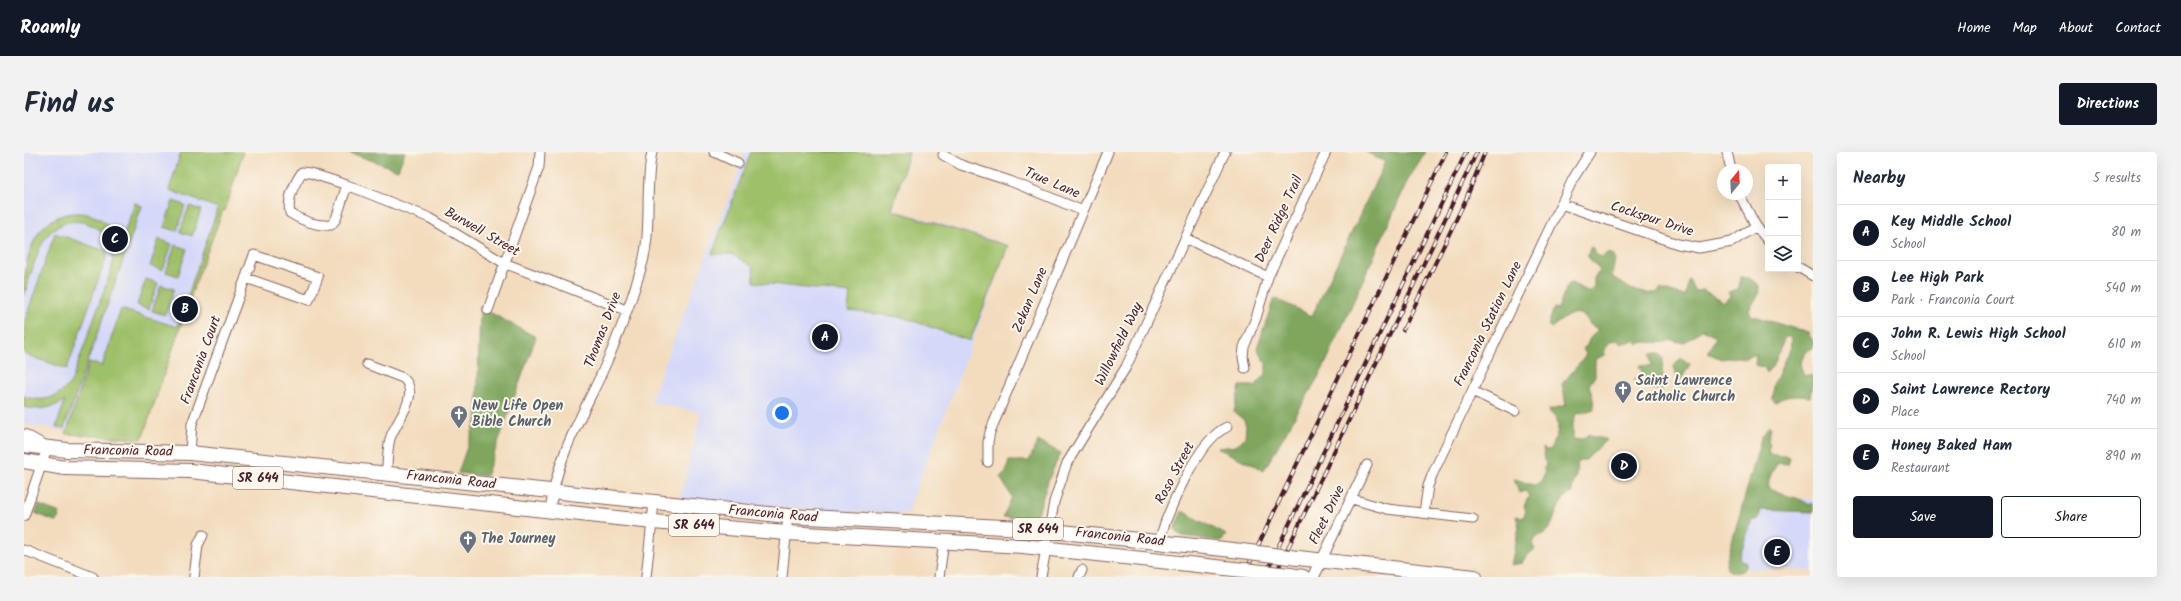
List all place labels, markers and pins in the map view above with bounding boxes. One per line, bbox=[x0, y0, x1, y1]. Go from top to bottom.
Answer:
pin: C bbox=[102, 224, 128, 254]
pin: B bbox=[172, 294, 198, 324]
pin: A bbox=[812, 322, 838, 352]
place label: Saint Lawrence Catholic Church bbox=[1636, 370, 1735, 408]
church icon: Saint Lawrence Catholic Church bbox=[1613, 379, 1633, 404]
place label: New Life Open Bible Church bbox=[472, 395, 564, 433]
church icon: New Life Open Bible Church bbox=[449, 404, 469, 429]
pin: D bbox=[1611, 451, 1637, 481]
place label: The Journey bbox=[481, 528, 556, 550]
church icon: The Journey bbox=[458, 529, 478, 554]
pin: E bbox=[1764, 537, 1790, 567]

